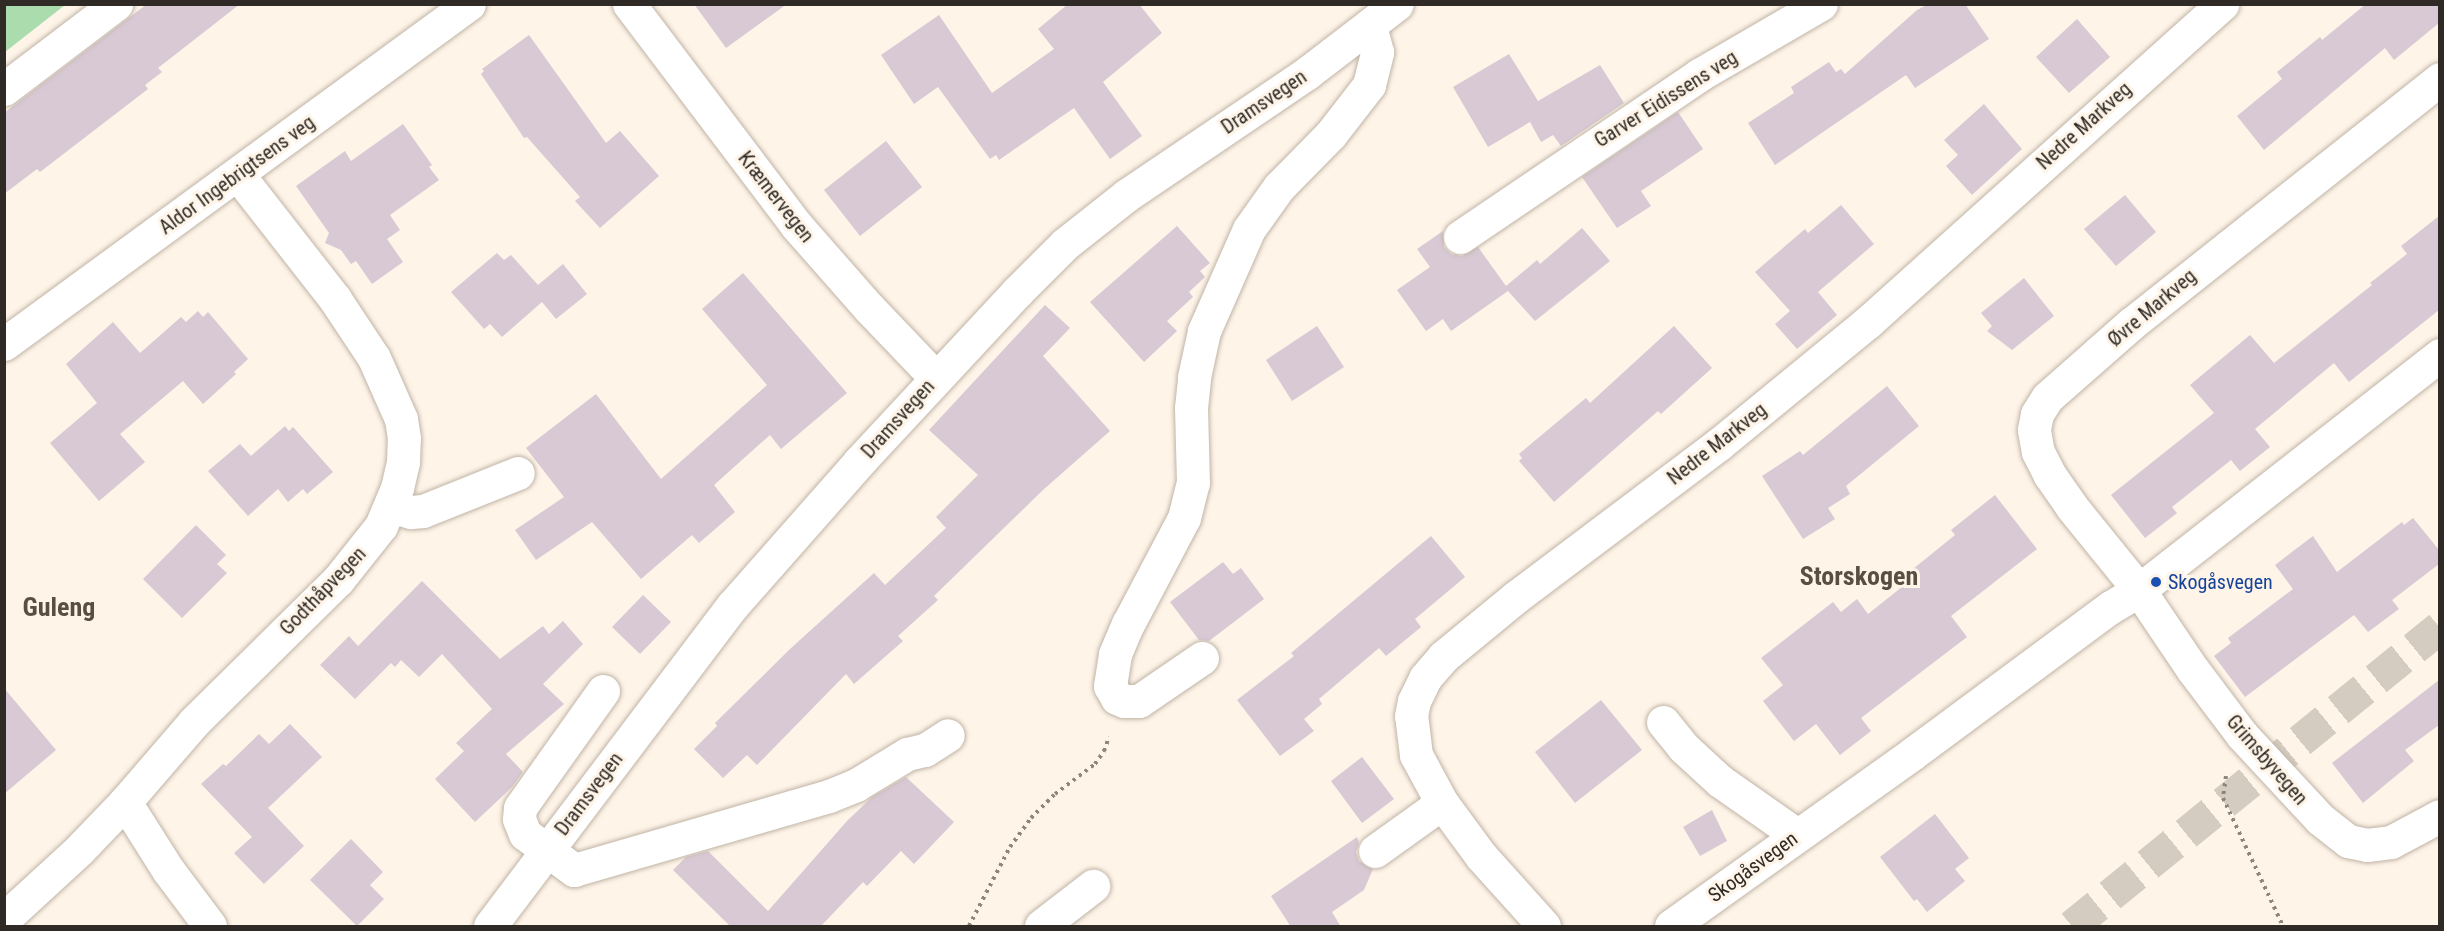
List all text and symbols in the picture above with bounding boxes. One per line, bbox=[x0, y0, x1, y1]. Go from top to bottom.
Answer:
street label: Garver Eidissens veg bbox=[1590, 45, 1742, 153]
street label: Dramsvegen bbox=[1217, 65, 1311, 139]
street label: Nedre Markveg bbox=[2032, 77, 2136, 175]
street label: Aldor Ingebrigtsens veg bbox=[154, 110, 320, 240]
street label: Kræmervegen bbox=[733, 147, 819, 247]
street label: Øvre Markveg bbox=[2103, 264, 2201, 352]
street label: Dramsvegen bbox=[856, 375, 940, 463]
street label: Nedre Markveg bbox=[1663, 398, 1771, 490]
street label: Godthåpvegen bbox=[275, 542, 371, 640]
district label: Storskogen bbox=[1800, 561, 1918, 593]
place label: Skogåsvegen bbox=[2168, 570, 2273, 594]
marker: Skogåsvegen bbox=[2149, 575, 2163, 589]
district label: Guleng bbox=[23, 592, 95, 624]
street label: Grimsbyvegen bbox=[2221, 710, 2313, 810]
street label: Dramsvegen bbox=[550, 748, 628, 840]
street label: Skogåsvegen bbox=[1704, 827, 1802, 907]

